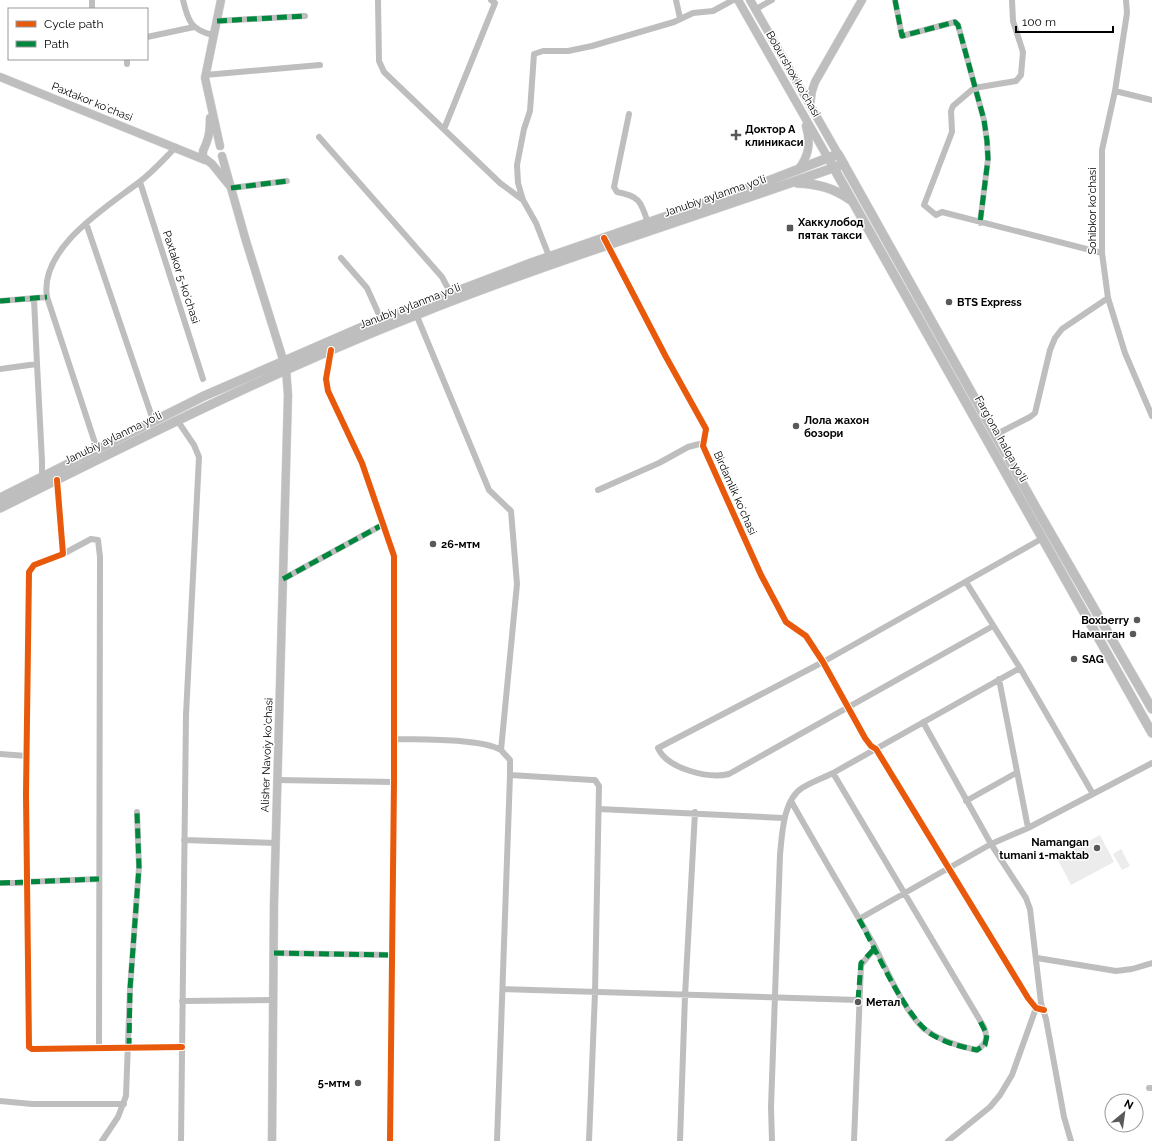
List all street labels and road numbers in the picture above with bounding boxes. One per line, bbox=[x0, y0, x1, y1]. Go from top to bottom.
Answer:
street label: Boburshox ko'chasi bbox=[763, 29, 823, 119]
street label: Paxtakor koʻchasi bbox=[50, 80, 134, 124]
street label: Sohibkor ko'chasi bbox=[1086, 167, 1099, 255]
street label: Janubiy aylanma yoʻli bbox=[662, 172, 768, 220]
street label: Paxtakor 5-koʻchasi bbox=[160, 229, 202, 325]
street label: Janubiy aylanma yoʻli bbox=[358, 281, 462, 331]
street label: Farg‘ona halqa yo‘li bbox=[972, 394, 1030, 484]
street label: Janubiy aylanma yoʻli bbox=[62, 409, 164, 467]
street label: Birdamlik koʻchasi bbox=[711, 449, 759, 537]
street label: Alisher Navoiy ko'chasi bbox=[259, 698, 275, 812]

